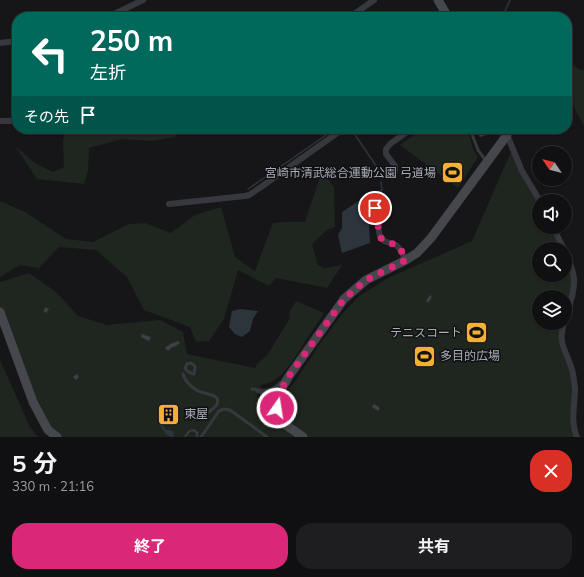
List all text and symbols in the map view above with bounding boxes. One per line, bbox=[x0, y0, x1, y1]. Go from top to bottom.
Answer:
text: 250 m bbox=[90, 23, 173, 58]
icon: left bbox=[24, 28, 76, 80]
text: 左折 bbox=[90, 61, 126, 84]
icon: arrive bbox=[77, 104, 99, 126]
text: その先 bbox=[24, 107, 69, 126]
north arrow bbox=[532, 146, 572, 186]
map controls bbox=[532, 146, 572, 330]
sports icon: 宮崎市清武総合運動公園 弓道場 bbox=[439, 160, 465, 186]
place label: 宮崎市清武総合運動公園 弓道場 bbox=[265, 165, 436, 180]
pin bbox=[358, 191, 392, 225]
button: sound bbox=[532, 194, 572, 234]
icon: arrive bbox=[364, 197, 386, 219]
button: search bbox=[532, 242, 572, 282]
button: layers bbox=[532, 290, 572, 330]
sports icon: テニスコート bbox=[464, 320, 490, 346]
place label: テニスコート bbox=[390, 325, 462, 340]
sports icon: 多目的広場 bbox=[412, 343, 438, 369]
place label: 多目的広場 bbox=[440, 348, 500, 363]
position arrow bbox=[256, 387, 298, 429]
building icon: 東屋 bbox=[156, 401, 182, 427]
place label: 東屋 bbox=[184, 406, 208, 421]
text: 5 分 bbox=[12, 448, 57, 478]
button: close bbox=[530, 450, 572, 492]
text: 330 m · 21:16 bbox=[12, 478, 94, 494]
button: 終了 bbox=[12, 523, 288, 569]
button: 共有 bbox=[296, 523, 572, 569]

